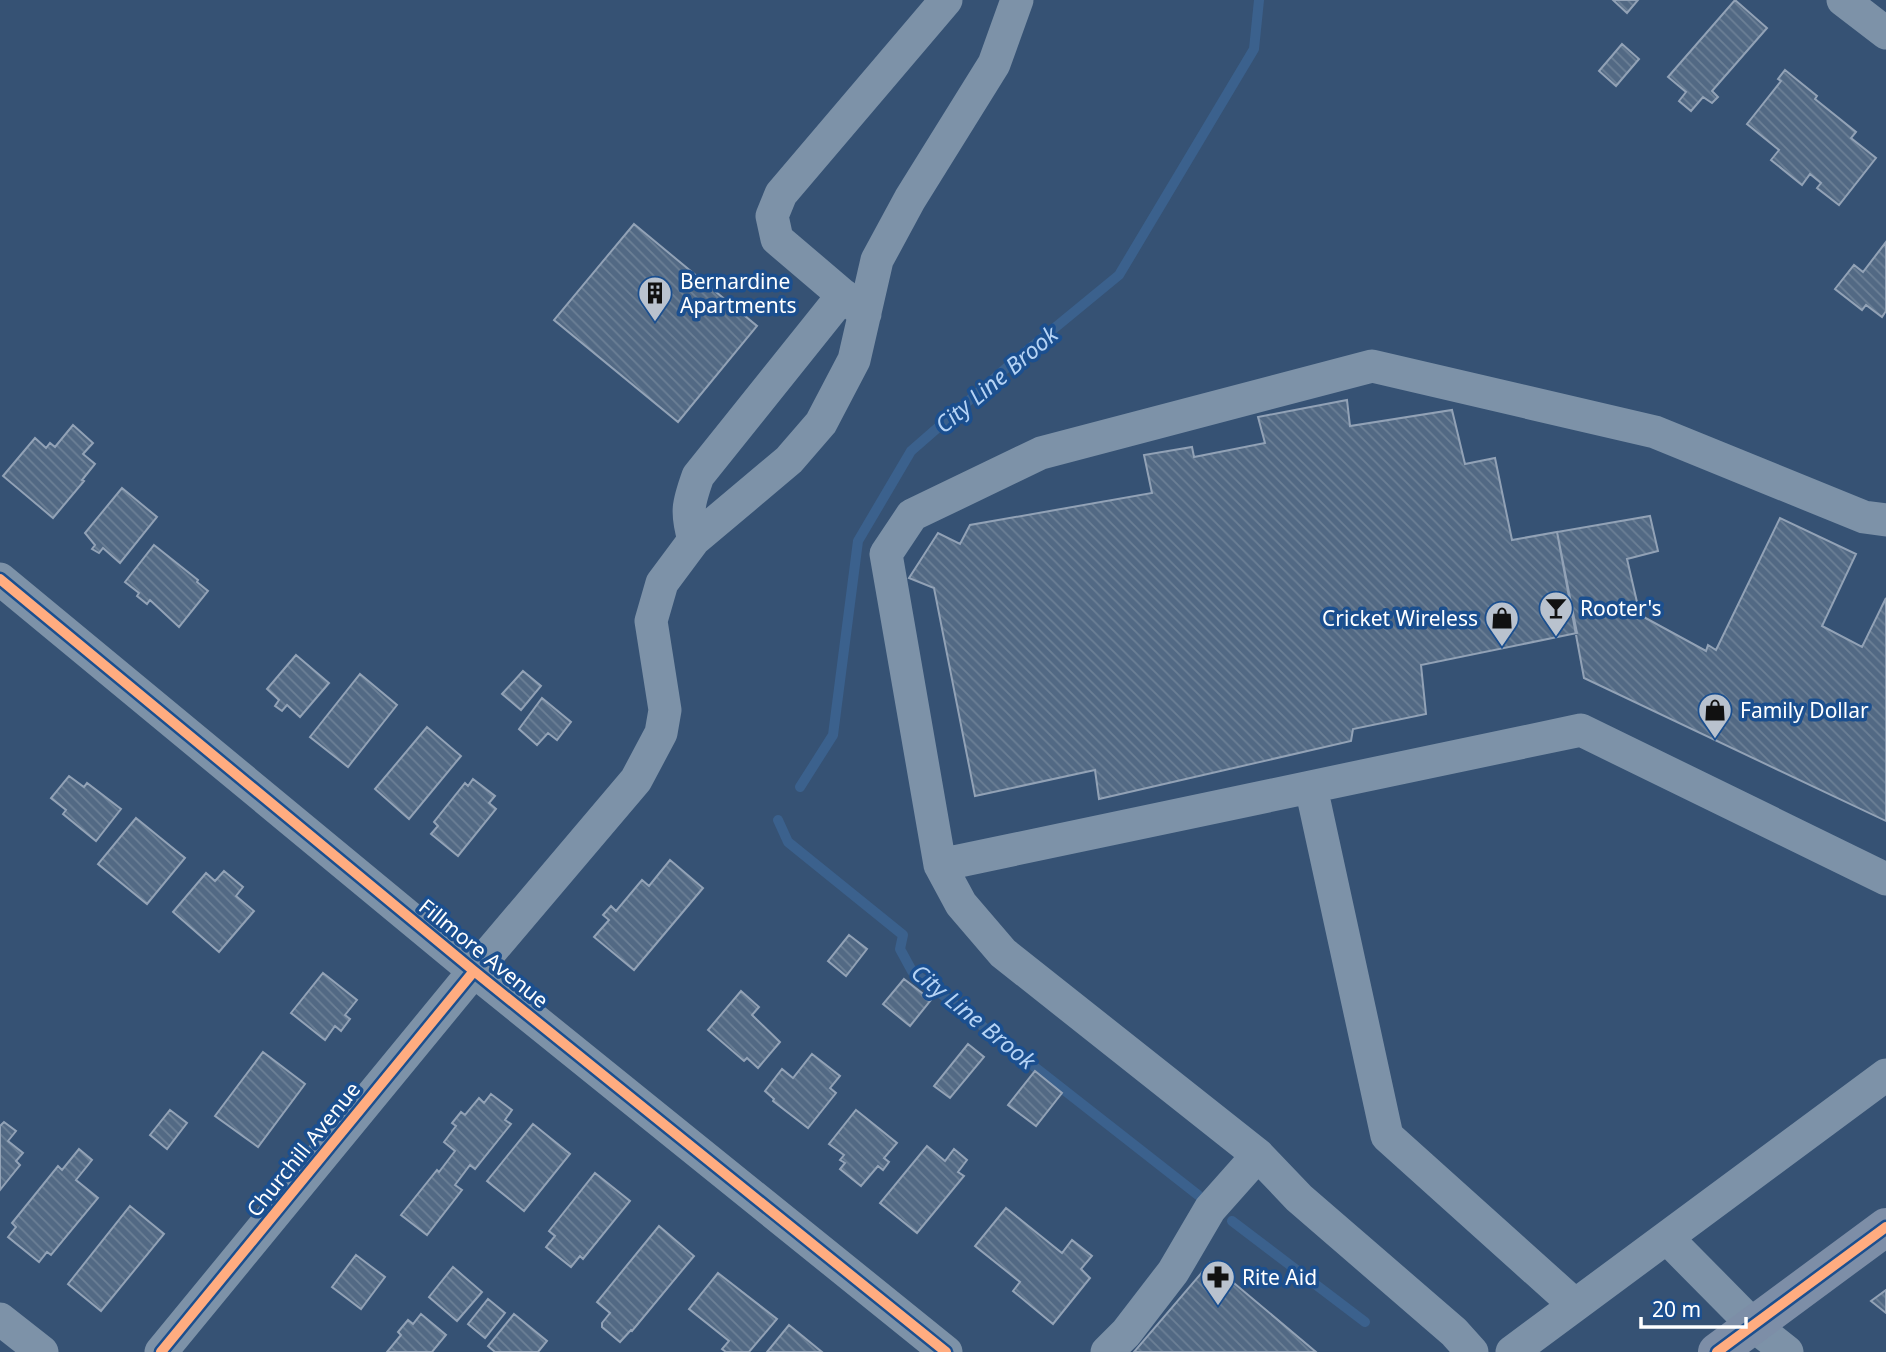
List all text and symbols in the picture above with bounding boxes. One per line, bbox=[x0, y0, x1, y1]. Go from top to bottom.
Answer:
place label: Bernardine Apartments bbox=[680, 267, 796, 319]
building icon: Bernardine Apartments bbox=[636, 274, 674, 323]
water label: City Line Brook bbox=[928, 317, 1065, 440]
bar icon: Rooter's bbox=[1537, 589, 1575, 638]
place label: Rooter's bbox=[1580, 594, 1662, 622]
shop icon: Cricket Wireless bbox=[1483, 599, 1521, 648]
place label: Cricket Wireless bbox=[1322, 604, 1478, 632]
shop icon: Family Dollar bbox=[1696, 691, 1734, 740]
place label: Family Dollar bbox=[1740, 696, 1869, 724]
street label: Fillmore Avenue bbox=[413, 892, 555, 1014]
water label: City Line Brook bbox=[905, 956, 1044, 1077]
street label: Churchill Avenue bbox=[240, 1076, 366, 1222]
pharmacy icon: Rite Aid bbox=[1199, 1258, 1237, 1307]
place label: Rite Aid bbox=[1242, 1263, 1317, 1291]
scale bar bbox=[1641, 1286, 1746, 1330]
text: 20 m bbox=[1652, 1295, 1701, 1323]

